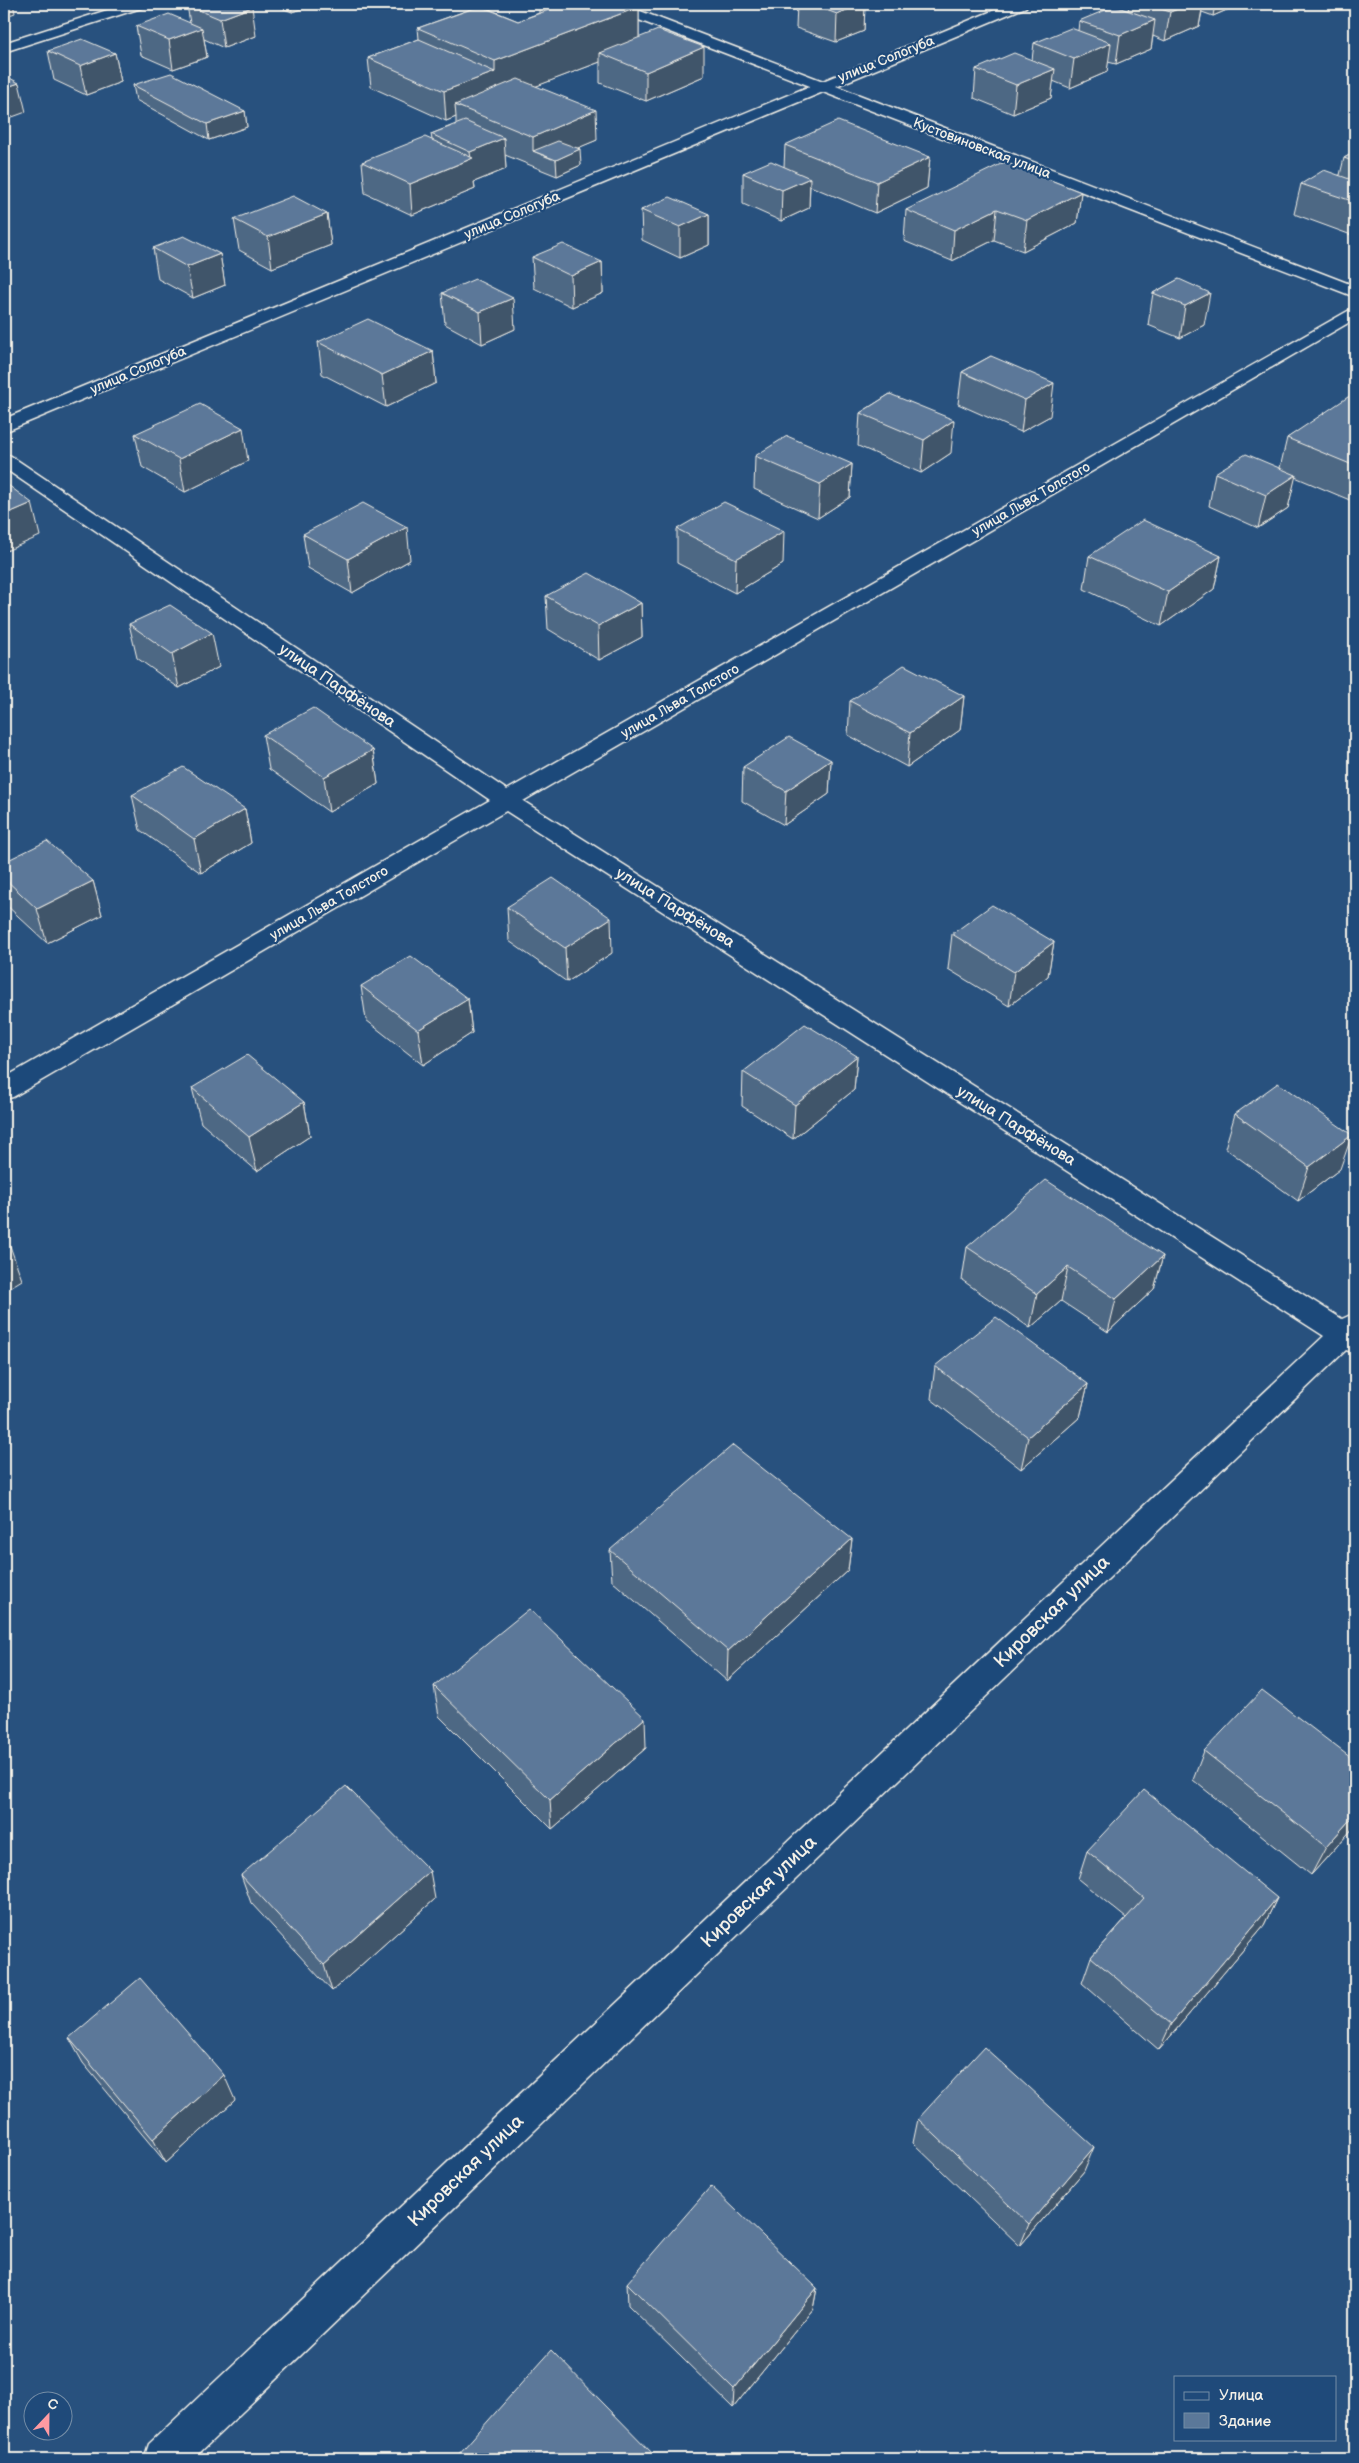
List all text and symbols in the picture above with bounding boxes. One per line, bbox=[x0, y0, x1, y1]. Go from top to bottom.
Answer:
street label: улица Сологуба bbox=[835, 32, 937, 86]
street label: Кустовиновская улица bbox=[911, 114, 1054, 182]
street label: улица Сологуба bbox=[462, 187, 563, 243]
street label: улица Сологуба bbox=[88, 342, 189, 398]
street label: улица Льва Толстого bbox=[969, 458, 1093, 540]
street label: улица Парфёнова bbox=[275, 640, 399, 732]
street label: улица Льва Толстого bbox=[618, 660, 742, 742]
street label: улица Льва Толстого bbox=[267, 862, 391, 944]
street label: улица Парфёнова bbox=[612, 864, 738, 953]
street label: улица Парфёнова bbox=[953, 1082, 1079, 1171]
street label: Кировская улица bbox=[989, 1551, 1115, 1673]
street label: Кировская улица bbox=[696, 1831, 822, 1953]
street label: Кировская улица bbox=[403, 2110, 529, 2232]
legend bbox=[1174, 2376, 1336, 2440]
text: Улица bbox=[1219, 2386, 1264, 2405]
north arrow bbox=[22, 2390, 72, 2440]
text: С bbox=[45, 2395, 61, 2414]
text: Здание bbox=[1219, 2412, 1271, 2431]

